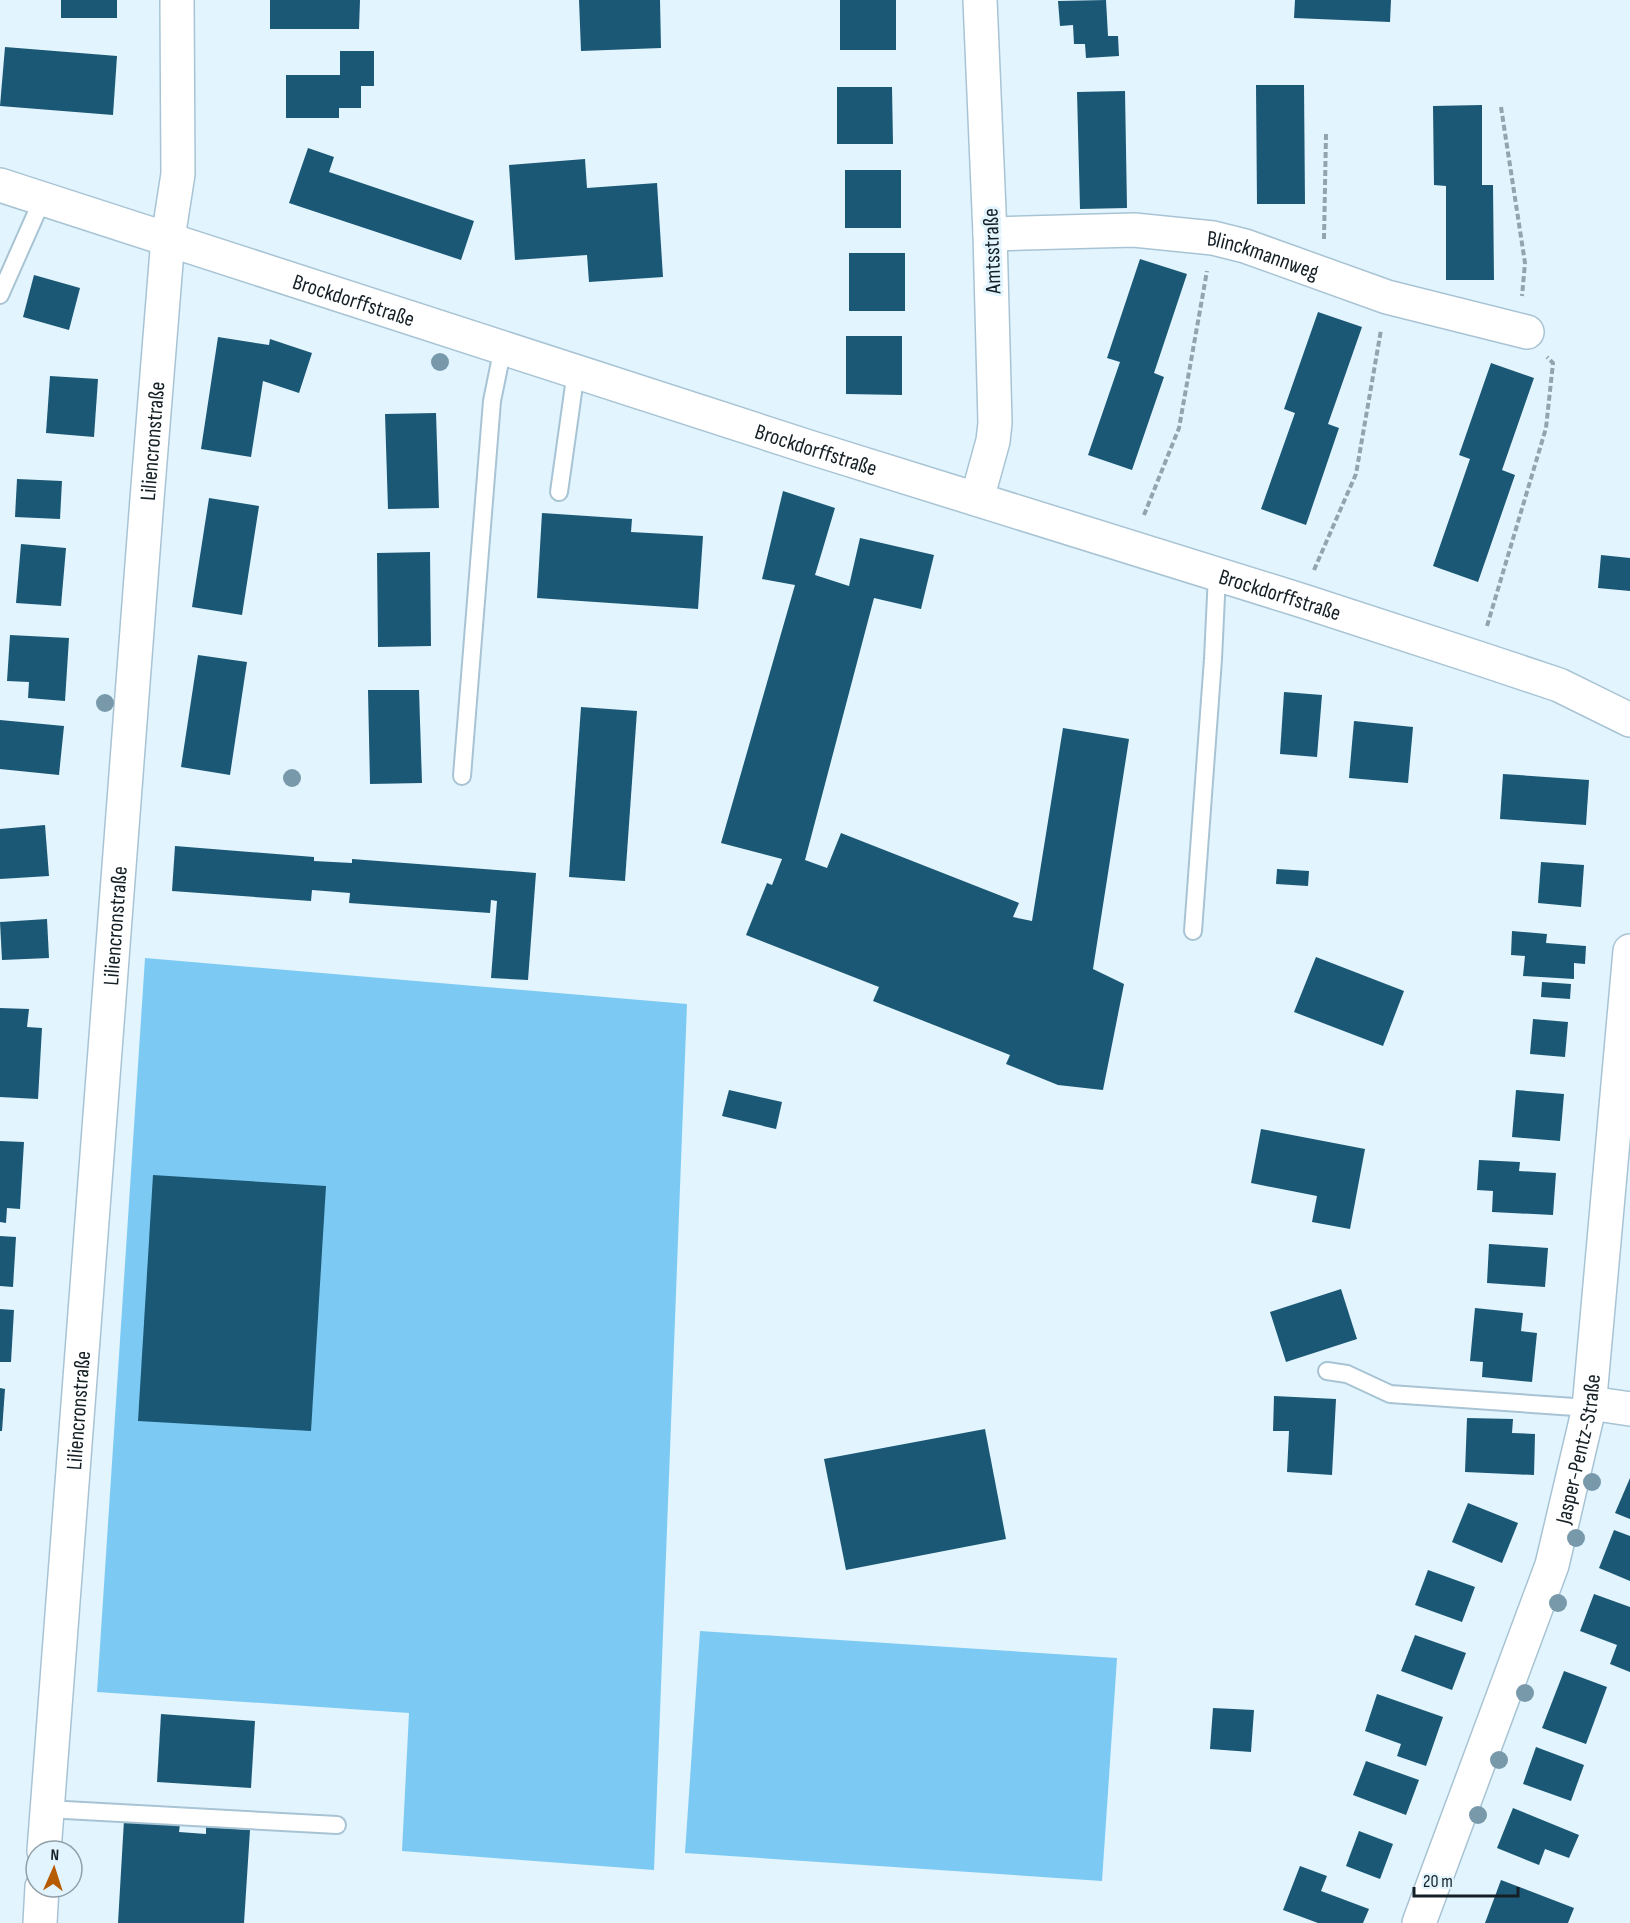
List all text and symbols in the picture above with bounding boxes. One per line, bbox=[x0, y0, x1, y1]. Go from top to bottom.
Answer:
street label: Amtsstraße bbox=[978, 208, 1008, 295]
street label: Blinckmannweg bbox=[1206, 225, 1322, 286]
street label: Brockdorffstraße bbox=[289, 269, 418, 333]
street label: Liliencronstraße bbox=[135, 381, 171, 502]
street label: Brockdorffstraße bbox=[751, 418, 880, 482]
street label: Brockdorffstraße bbox=[1215, 564, 1344, 627]
street label: Liliencronstraße bbox=[98, 865, 134, 986]
street label: Liliencronstraße bbox=[61, 1350, 97, 1471]
street label: Jasper-Pentz-Straße bbox=[1550, 1373, 1607, 1528]
north arrow bbox=[24, 1839, 84, 1899]
text: N bbox=[50, 1846, 59, 1865]
scale bar bbox=[1414, 1860, 1518, 1898]
text: 20 m bbox=[1423, 1871, 1453, 1892]

